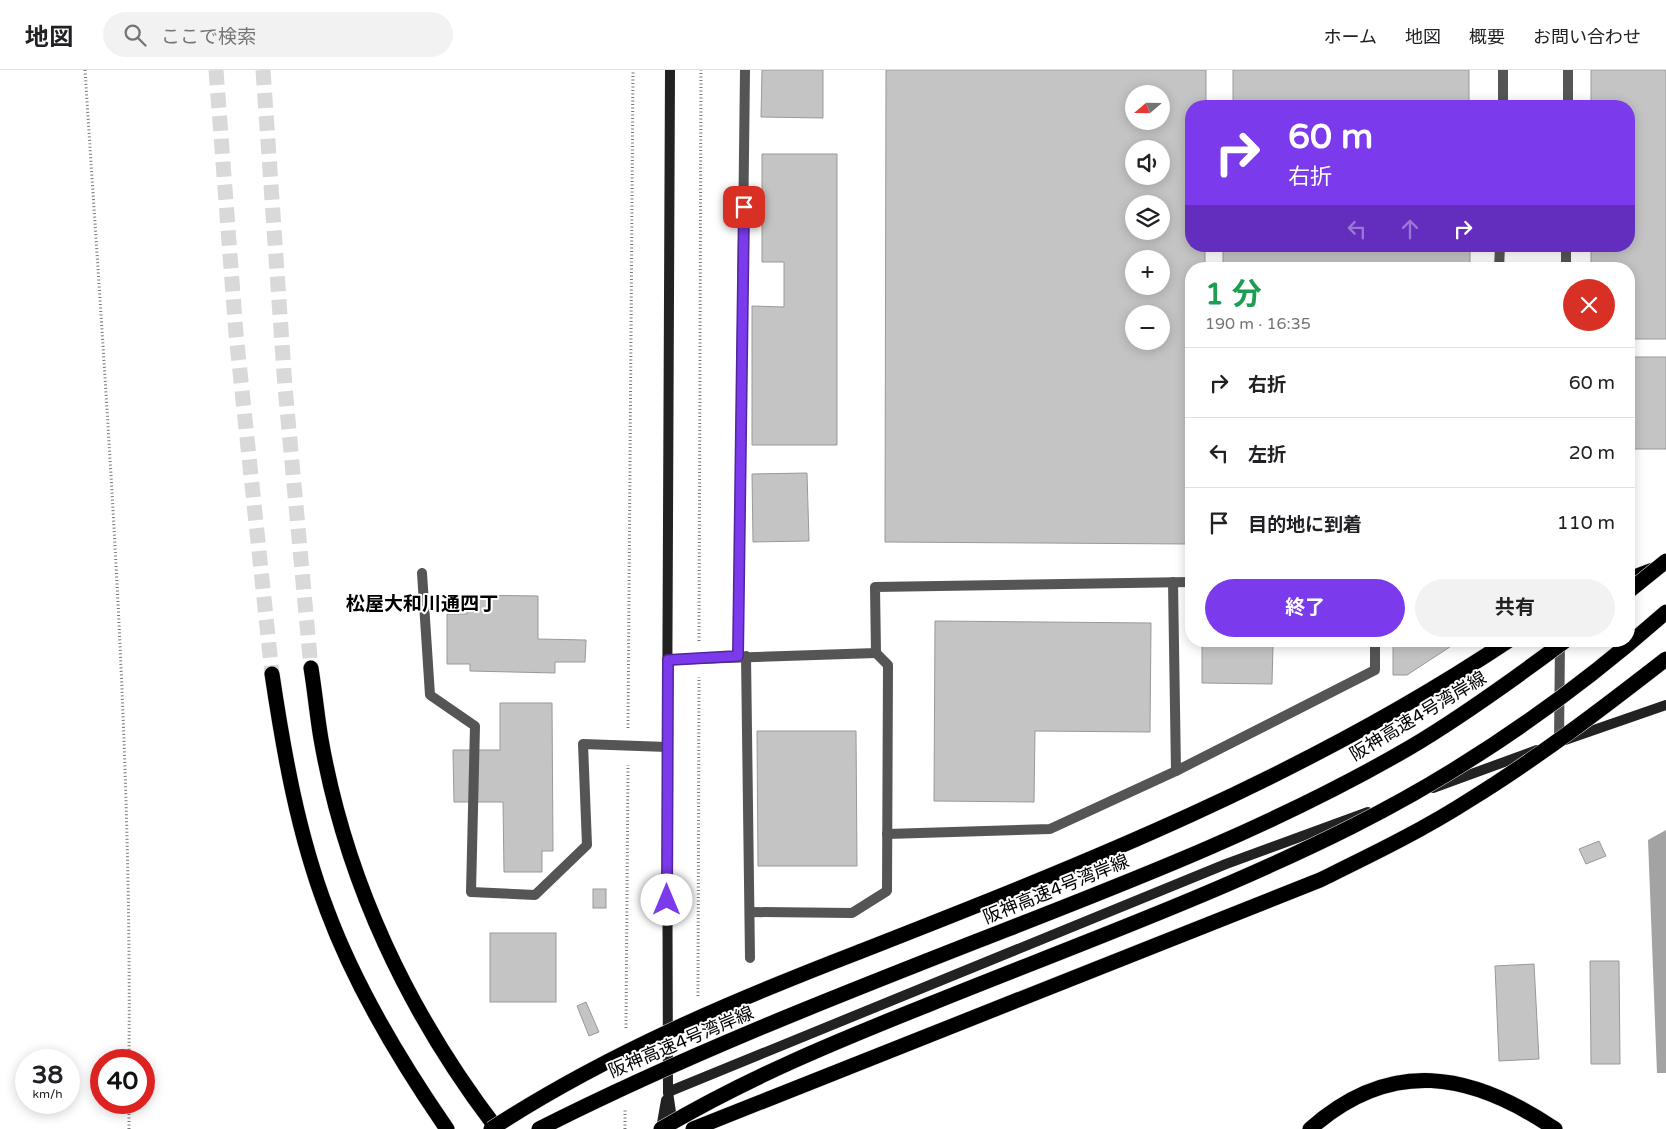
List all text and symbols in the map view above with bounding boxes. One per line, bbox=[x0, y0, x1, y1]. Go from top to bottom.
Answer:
search box bbox=[103, 12, 453, 57]
icon: search bbox=[121, 21, 149, 49]
text: 地図 bbox=[25, 23, 73, 52]
text: ここで検索 bbox=[161, 26, 256, 48]
text: ホーム bbox=[1324, 26, 1377, 48]
text: 地図 bbox=[1405, 26, 1441, 48]
text: 概要 bbox=[1469, 26, 1505, 48]
text: お問い合わせ bbox=[1533, 26, 1641, 48]
north arrow bbox=[1125, 85, 1170, 130]
map controls bbox=[1125, 85, 1170, 350]
text: 60 m bbox=[1288, 116, 1373, 158]
icon: right bbox=[1205, 120, 1270, 185]
button: sound bbox=[1125, 140, 1170, 185]
text: 右折 bbox=[1288, 164, 1332, 190]
pin bbox=[723, 186, 765, 228]
icon: arrive bbox=[730, 193, 758, 221]
button: layers bbox=[1125, 195, 1170, 240]
icon: left bbox=[1343, 215, 1371, 243]
icon: ahead bbox=[1396, 215, 1424, 243]
icon: right bbox=[1449, 215, 1477, 243]
button: + bbox=[1125, 250, 1170, 295]
text: 1 分 bbox=[1205, 276, 1262, 313]
button: close bbox=[1563, 279, 1615, 331]
button: − bbox=[1125, 305, 1170, 350]
text: 190 m · 16:35 bbox=[1205, 314, 1311, 334]
icon: right bbox=[1205, 369, 1233, 397]
text: 60 m bbox=[1569, 372, 1615, 394]
text: 右折 bbox=[1248, 374, 1286, 396]
icon: left bbox=[1205, 439, 1233, 467]
text: 20 m bbox=[1569, 442, 1615, 464]
text: 左折 bbox=[1248, 444, 1286, 466]
icon: arrive bbox=[1205, 509, 1233, 537]
text: 110 m bbox=[1557, 512, 1615, 534]
text: 目的地に到着 bbox=[1248, 514, 1362, 536]
button: 終了 bbox=[1205, 579, 1405, 637]
button: 共有 bbox=[1415, 579, 1615, 637]
district label: 松屋大和川通四丁 bbox=[346, 593, 498, 615]
street label: 阪神高速4号湾岸線 bbox=[1346, 667, 1490, 765]
street label: 阪神高速4号湾岸線 bbox=[980, 850, 1132, 928]
position arrow bbox=[640, 873, 692, 925]
street label: 阪神高速4号湾岸線 bbox=[605, 1002, 757, 1082]
speed limit sign: 40 bbox=[90, 1049, 155, 1114]
text: 38 bbox=[32, 1060, 63, 1090]
text: km/h bbox=[32, 1087, 63, 1101]

